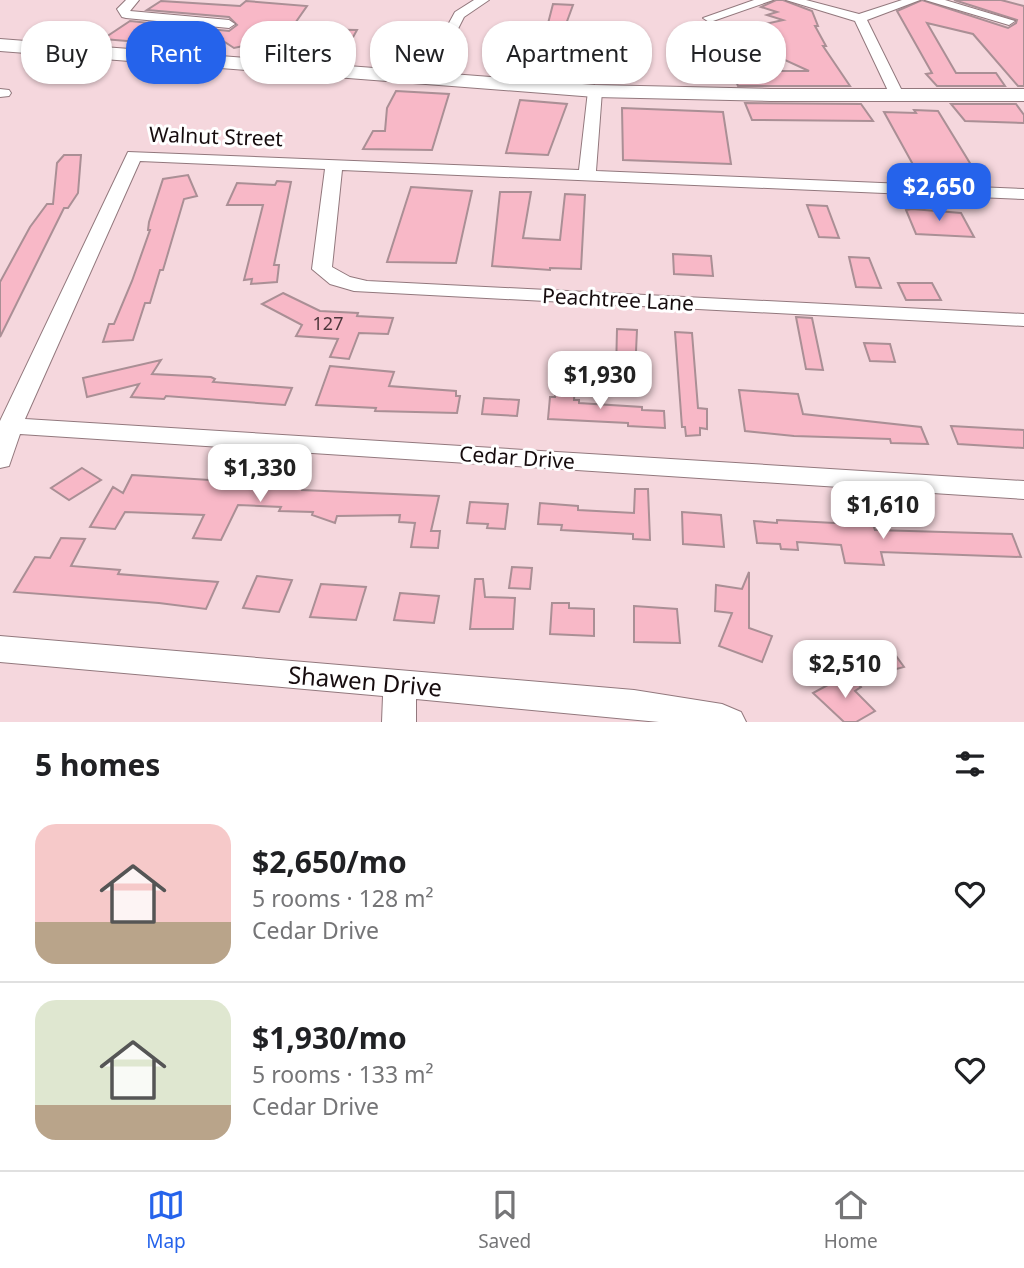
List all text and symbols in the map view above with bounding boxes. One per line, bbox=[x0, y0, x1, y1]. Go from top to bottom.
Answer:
chip: Buy bbox=[21, 21, 112, 84]
chip: Rent bbox=[126, 21, 226, 84]
chip: Filters bbox=[240, 21, 356, 84]
chip: New bbox=[370, 21, 468, 84]
chip: Apartment bbox=[482, 21, 652, 84]
chip: House bbox=[666, 21, 786, 84]
street label: Walnut Street bbox=[149, 120, 284, 152]
pin: $2,650 bbox=[882, 164, 996, 223]
text: $2,650 bbox=[903, 170, 975, 202]
street label: Peachtree Lane bbox=[541, 281, 695, 317]
house number: 127 bbox=[313, 311, 343, 335]
pin: $1,930 bbox=[543, 352, 657, 411]
text: $1,930 bbox=[564, 358, 636, 390]
street label: Cedar Drive bbox=[458, 439, 576, 475]
pin: $1,330 bbox=[203, 444, 317, 504]
text: $1,330 bbox=[224, 451, 296, 483]
pin: $1,610 bbox=[826, 482, 940, 541]
text: $1,610 bbox=[847, 488, 919, 520]
pin: $2,510 bbox=[788, 640, 902, 700]
text: $2,510 bbox=[809, 647, 881, 679]
street label: Shawen Drive bbox=[287, 657, 443, 704]
text: 5 homes bbox=[35, 744, 160, 785]
icon: filters bbox=[951, 745, 989, 783]
text: $2,650/mo bbox=[252, 841, 407, 882]
icon: home bbox=[91, 852, 175, 936]
icon: heart bbox=[951, 875, 989, 913]
text: 5 rooms · 128 m² bbox=[252, 882, 434, 914]
text: Cedar Drive bbox=[252, 914, 379, 946]
text: $1,930/mo bbox=[252, 1017, 407, 1058]
icon: home bbox=[91, 1028, 175, 1112]
icon: heart bbox=[951, 1051, 989, 1089]
text: 5 rooms · 133 m² bbox=[252, 1058, 434, 1090]
text: Cedar Drive bbox=[252, 1090, 379, 1122]
tab: Map bbox=[146, 1186, 186, 1254]
tab: Saved bbox=[478, 1186, 531, 1254]
tab: Home bbox=[824, 1186, 878, 1254]

